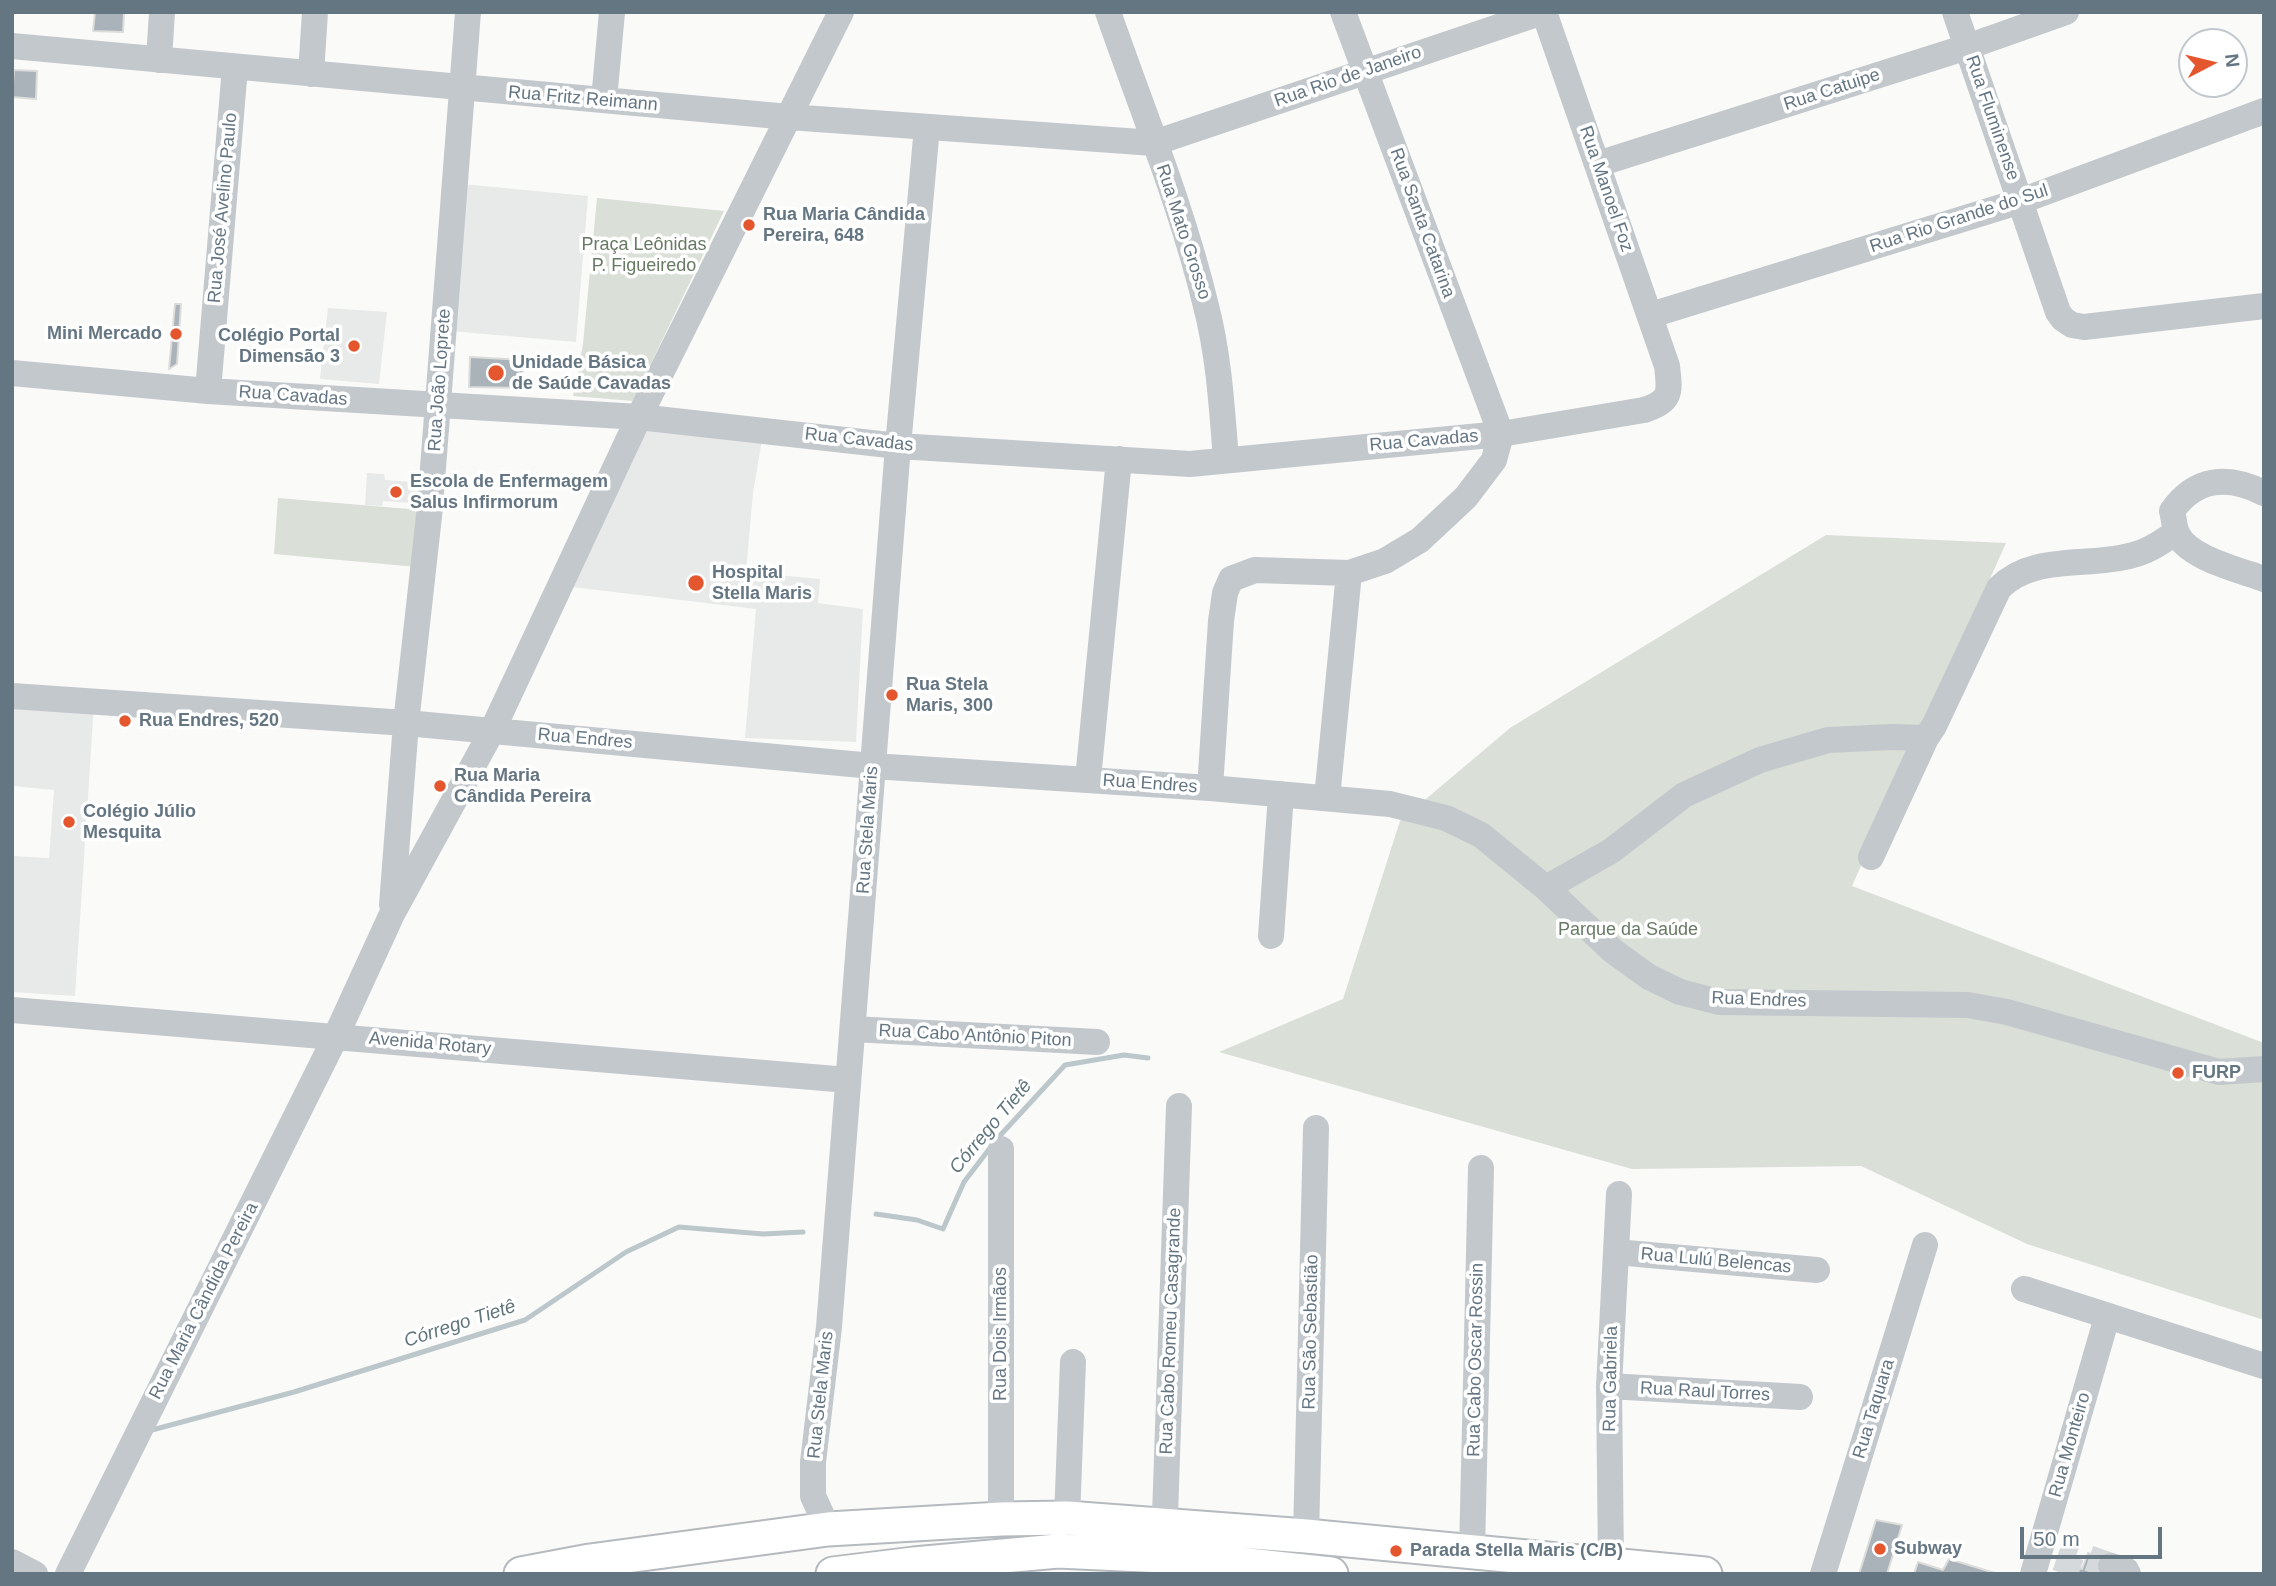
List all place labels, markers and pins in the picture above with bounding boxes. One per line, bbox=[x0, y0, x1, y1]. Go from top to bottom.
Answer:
place label: Rua Maria Cândida Pereira, 648 bbox=[763, 204, 925, 246]
marker: Rua Maria Cândida Pereira, 648 bbox=[741, 217, 757, 233]
place label: Mini Mercado bbox=[47, 323, 162, 345]
place label: Colégio Portal Dimensão 3 bbox=[218, 325, 340, 368]
marker: Mini Mercado bbox=[168, 326, 184, 342]
marker: Colégio Portal Dimensão 3 bbox=[346, 338, 362, 354]
place label: Unidade Básica de Saúde Cavadas bbox=[512, 352, 671, 394]
marker: Unidade Básica de Saúde Cavadas bbox=[486, 363, 506, 383]
place label: Escola de Enfermagem Salus Infirmorum bbox=[410, 471, 608, 514]
marker: Escola de Enfermagem Salus Infirmorum bbox=[388, 484, 404, 500]
place label: Hospital Stella Maris bbox=[712, 562, 812, 604]
marker: Hospital Stella Maris bbox=[686, 573, 706, 593]
place label: Rua Stela Maris, 300 bbox=[906, 674, 993, 716]
marker: Rua Stela Maris, 300 bbox=[884, 687, 900, 703]
place label: Rua Endres, 520 bbox=[139, 710, 279, 732]
marker: Rua Endres, 520 bbox=[117, 713, 133, 729]
place label: Rua Maria Cândida Pereira bbox=[454, 765, 591, 808]
marker: Rua Maria Cândida Pereira bbox=[432, 778, 448, 794]
place label: Colégio Júlio Mesquita bbox=[83, 801, 196, 844]
marker: Colégio Júlio Mesquita bbox=[61, 814, 77, 830]
place label: FURP bbox=[2192, 1062, 2241, 1084]
marker: FURP bbox=[2170, 1065, 2186, 1081]
place label: Subway bbox=[1894, 1538, 1962, 1560]
place label: Parada Stella Maris (C/B) bbox=[1410, 1540, 1623, 1562]
marker: Subway bbox=[1872, 1541, 1888, 1557]
marker: Parada Stella Maris (C/B) bbox=[1388, 1543, 1404, 1559]

